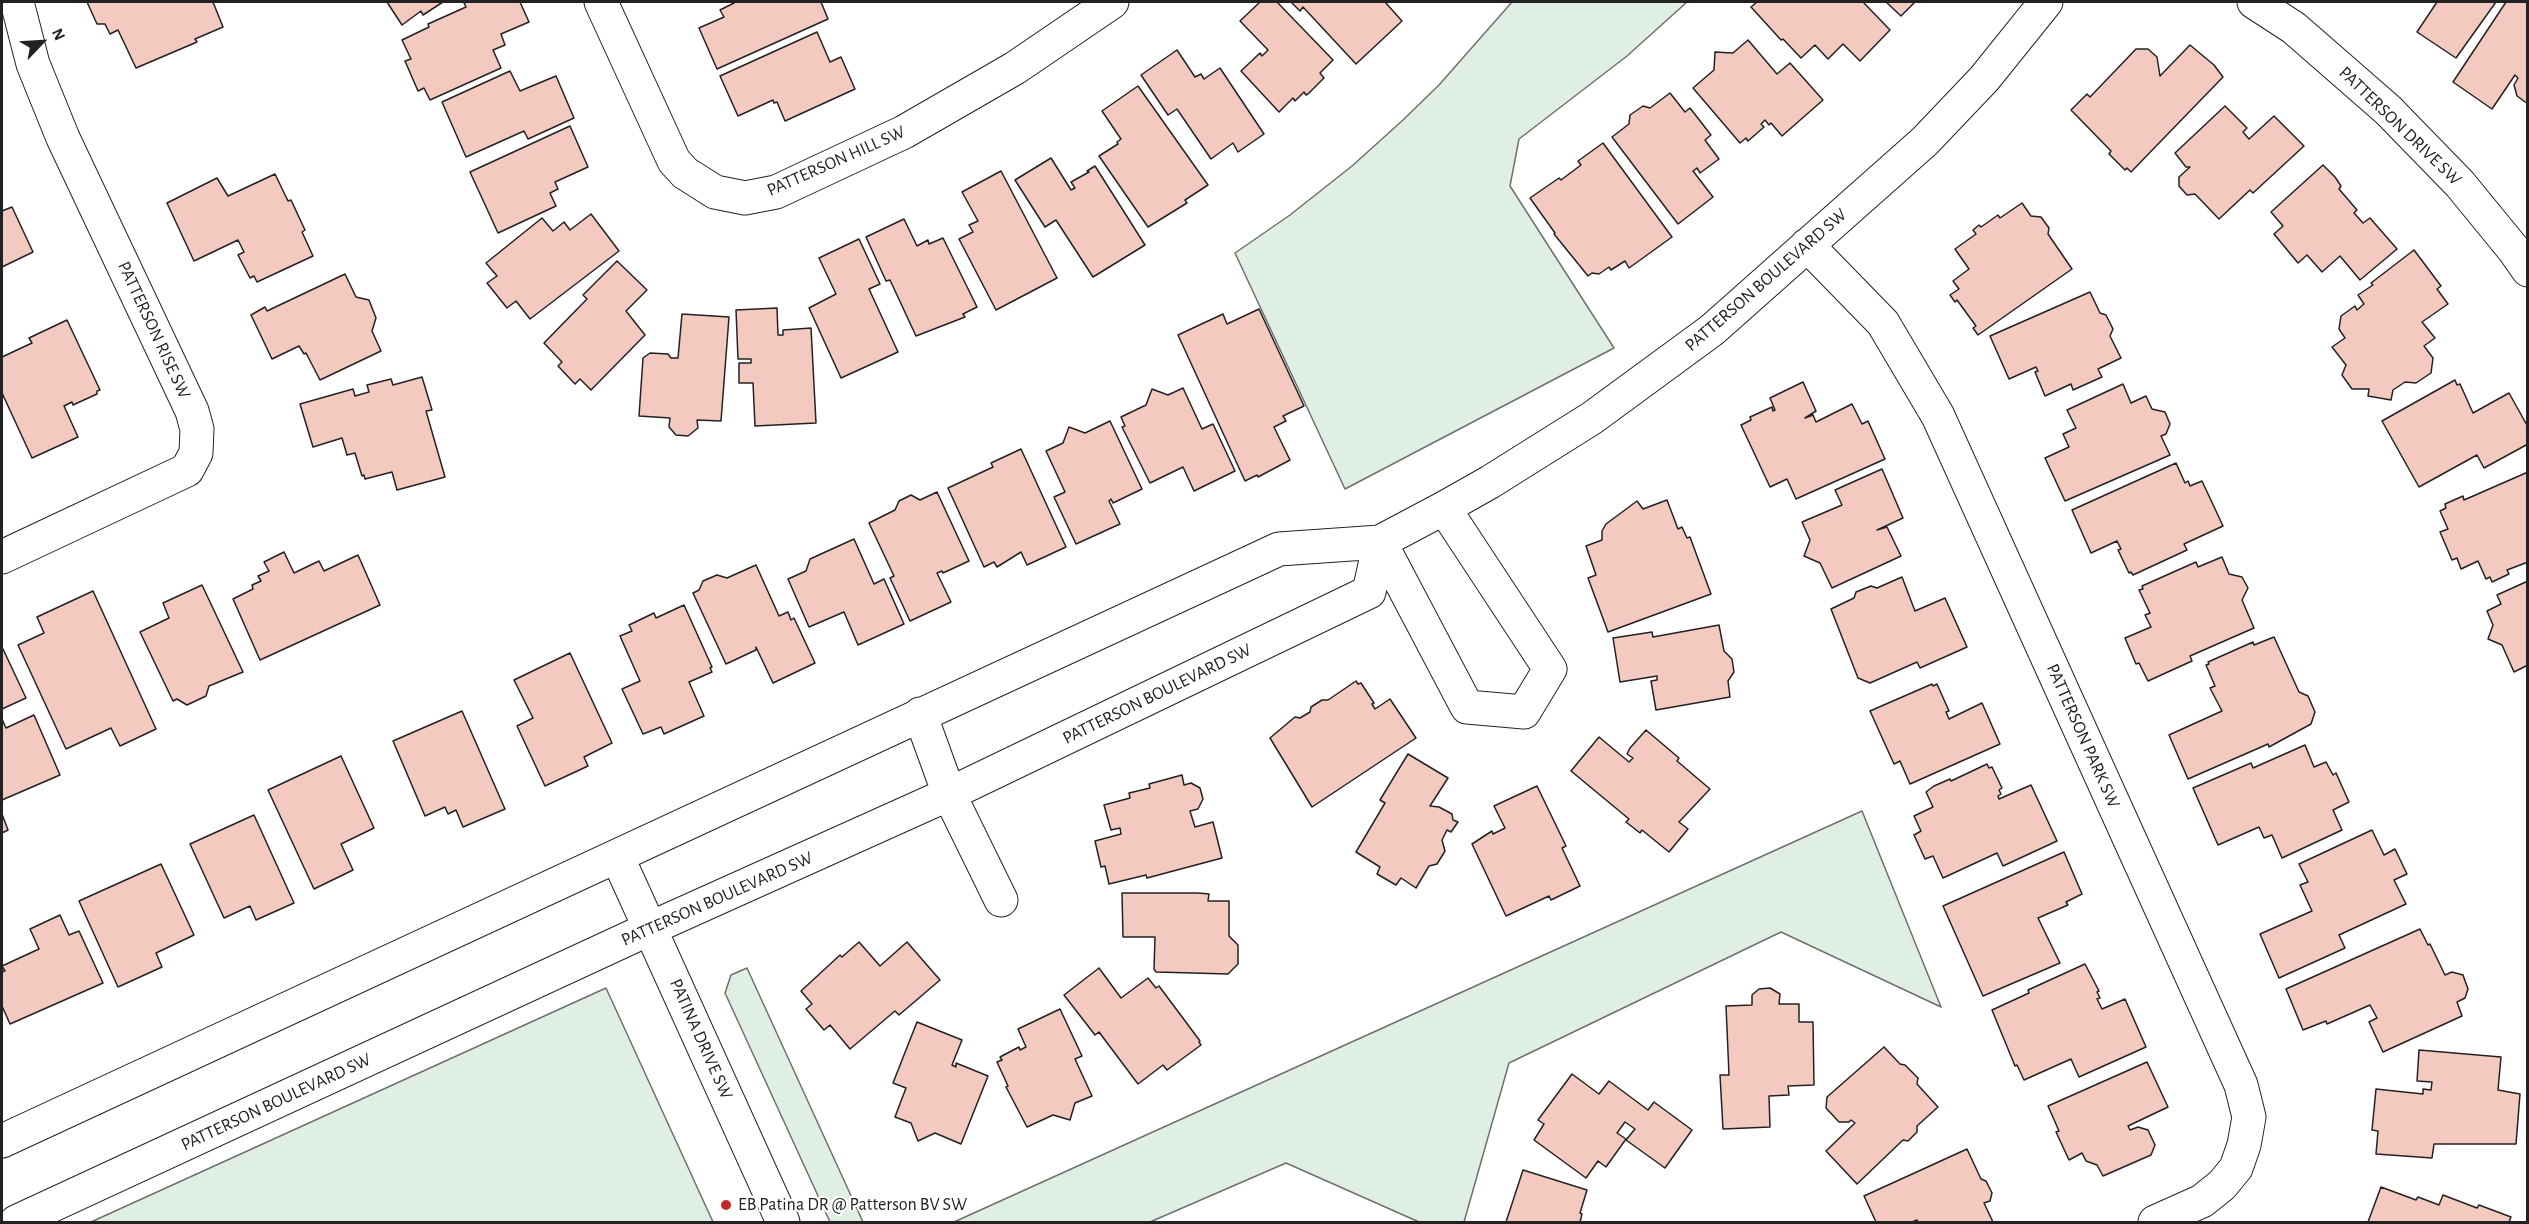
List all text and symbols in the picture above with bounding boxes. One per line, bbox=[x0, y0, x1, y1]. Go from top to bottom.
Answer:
north arrow bbox=[12, 12, 72, 72]
text: N bbox=[49, 26, 68, 43]
street label: PATTERSON DRIVE SW bbox=[2334, 62, 2466, 190]
street label: PATTERSON HILL SW bbox=[764, 121, 908, 201]
street label: PATTERSON BOULEVARD SW bbox=[1681, 204, 1851, 356]
street label: PATTERSON RISE SW bbox=[113, 258, 195, 402]
street label: PATTERSON BOULEVARD SW bbox=[1059, 639, 1255, 749]
street label: PATTERSON PARK SW bbox=[2041, 661, 2125, 811]
street label: PATTERSON BOULEVARD SW bbox=[618, 847, 816, 951]
street label: PATINA DRIVE SW bbox=[665, 975, 737, 1103]
street label: PATTERSON BOULEVARD SW bbox=[178, 1048, 374, 1156]
place label: EB Patina DR @ Patterson BV SW bbox=[738, 1194, 967, 1216]
marker: EB Patina DR @ Patterson BV SW bbox=[719, 1198, 733, 1212]

